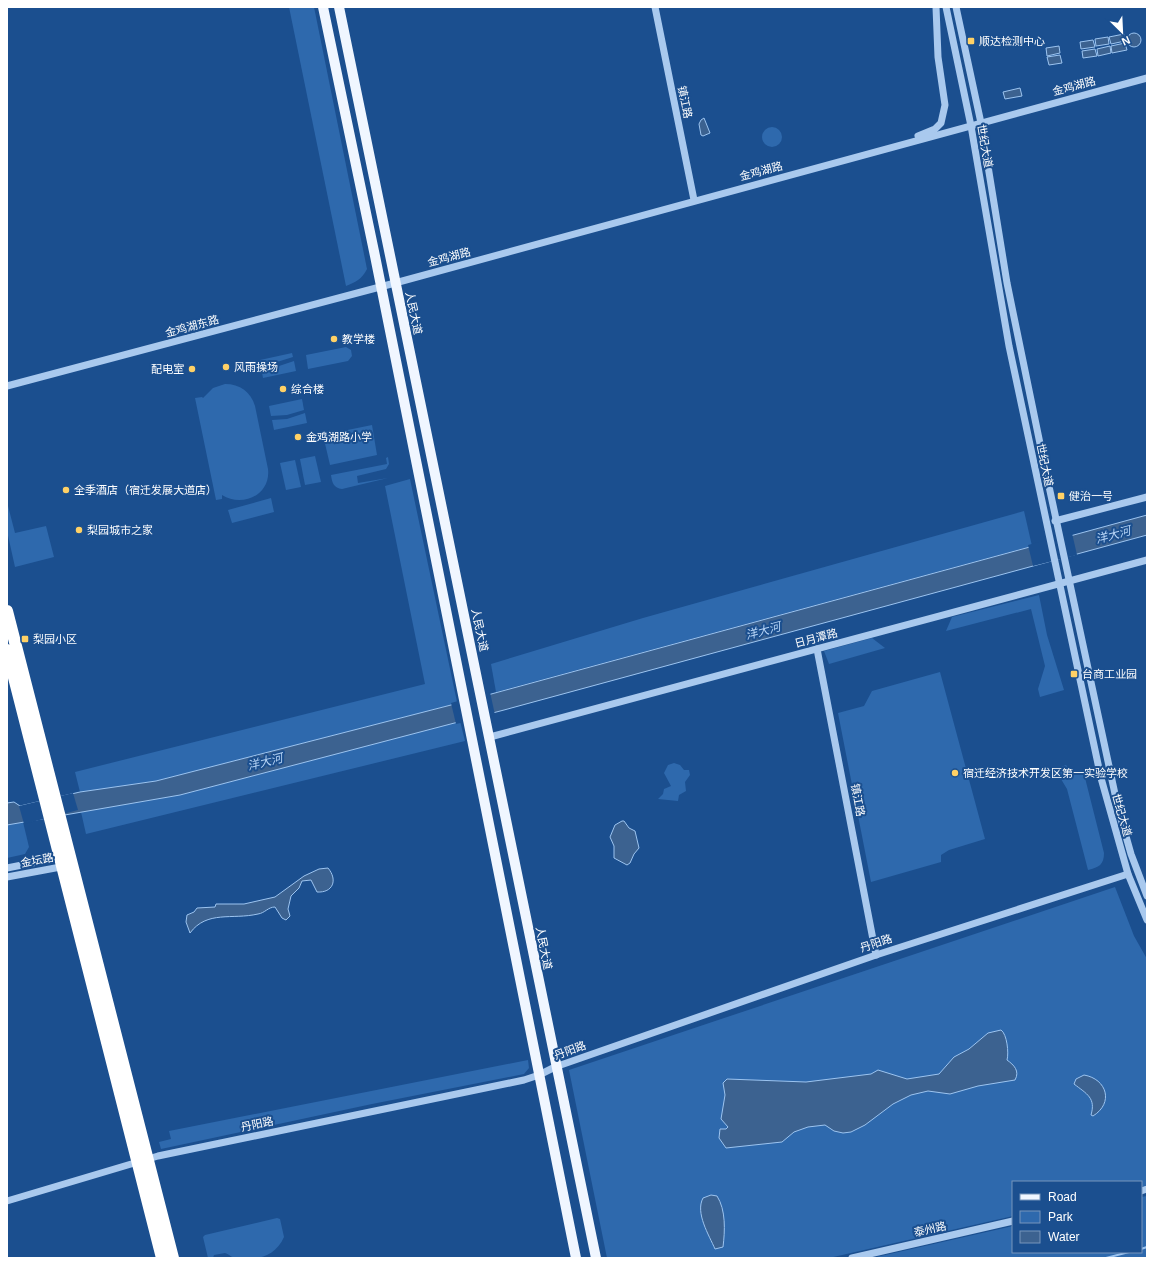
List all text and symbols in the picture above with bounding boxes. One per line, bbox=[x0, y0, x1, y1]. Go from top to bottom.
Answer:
north arrow bbox=[1102, 12, 1142, 52]
text: N bbox=[1120, 34, 1132, 48]
place label: 顺达检测中心 bbox=[979, 35, 1045, 47]
marker: 顺达检测中心 bbox=[966, 36, 976, 46]
street label: 金鸡湖路 bbox=[1051, 75, 1097, 97]
street label: 镇江路 bbox=[676, 85, 694, 119]
street label: 世纪大道 bbox=[975, 123, 995, 169]
street label: 金鸡湖路 bbox=[738, 160, 784, 182]
street label: 金鸡湖路 bbox=[426, 246, 472, 268]
street label: 人民大道 bbox=[404, 290, 424, 336]
street label: 金鸡湖东路 bbox=[164, 313, 220, 339]
place label: 教学楼 bbox=[342, 333, 375, 345]
marker: 教学楼 bbox=[329, 334, 339, 344]
place label: 风雨操场 bbox=[234, 361, 278, 373]
marker: 风雨操场 bbox=[221, 362, 231, 372]
place label: 配电室 bbox=[151, 363, 184, 375]
marker: 配电室 bbox=[187, 364, 197, 374]
place label: 综合楼 bbox=[291, 383, 324, 395]
marker: 综合楼 bbox=[278, 384, 288, 394]
place label: 金鸡湖路小学 bbox=[306, 431, 372, 443]
marker: 金鸡湖路小学 bbox=[293, 432, 303, 442]
street label: 世纪大道 bbox=[1035, 442, 1055, 488]
place label: 全季酒店（宿迁发展大道店） bbox=[74, 484, 217, 496]
marker: 全季酒店（宿迁发展大道店） bbox=[61, 485, 71, 495]
place label: 健治一号 bbox=[1069, 490, 1113, 502]
marker: 健治一号 bbox=[1056, 491, 1066, 501]
water label: 洋大河 bbox=[1094, 523, 1134, 546]
place label: 梨园城市之家 bbox=[87, 524, 153, 536]
marker: 梨园城市之家 bbox=[74, 525, 84, 535]
street label: 人民大道 bbox=[470, 607, 490, 653]
water label: 洋大河 bbox=[744, 619, 784, 642]
street label: 日月潭路 bbox=[793, 627, 839, 649]
place label: 梨园小区 bbox=[33, 633, 77, 645]
marker: 梨园小区 bbox=[20, 634, 30, 644]
place label: 台商工业园 bbox=[1082, 668, 1137, 680]
marker: 台商工业园 bbox=[1069, 669, 1079, 679]
water label: 洋大河 bbox=[246, 750, 286, 773]
place label: 宿迁经济技术开发区第一实验学校 bbox=[963, 767, 1128, 779]
marker: 宿迁经济技术开发区第一实验学校 bbox=[950, 768, 960, 778]
street label: 镇江路 bbox=[849, 783, 867, 817]
street label: 世纪大道 bbox=[1110, 792, 1134, 838]
street label: 金坛路 bbox=[20, 851, 54, 869]
street label: 人民大道 bbox=[534, 925, 554, 971]
street label: 丹阳路 bbox=[858, 932, 894, 954]
street label: 丹阳路 bbox=[552, 1039, 588, 1061]
street label: 丹阳路 bbox=[240, 1115, 274, 1133]
legend bbox=[1012, 1181, 1142, 1253]
text: Road bbox=[1048, 1190, 1077, 1204]
text: Park bbox=[1048, 1210, 1074, 1224]
street label: 泰州路 bbox=[913, 1219, 947, 1239]
text: Water bbox=[1048, 1230, 1080, 1244]

